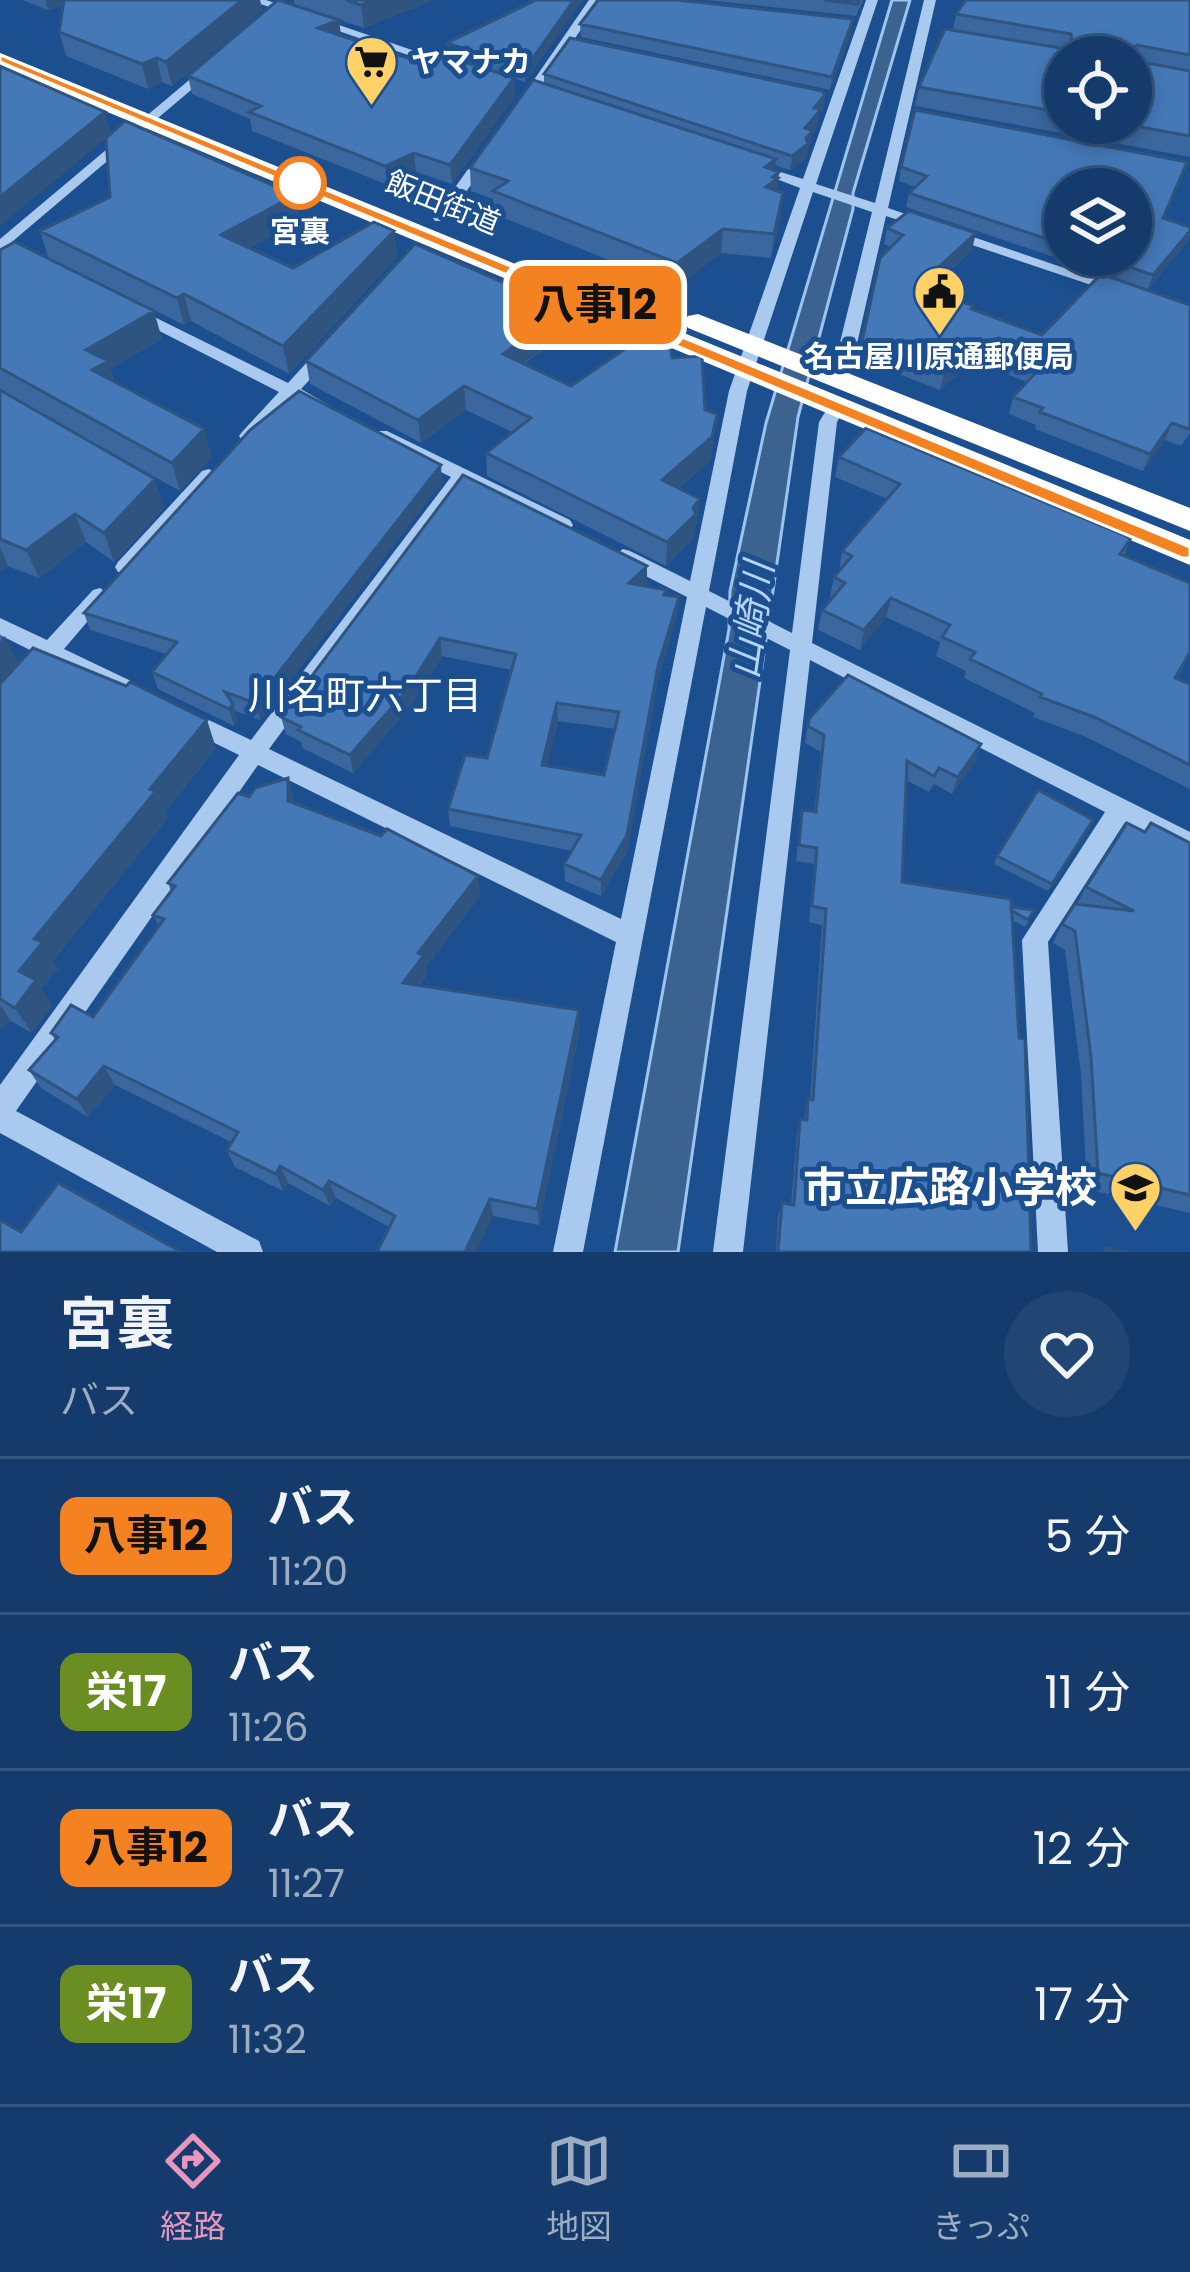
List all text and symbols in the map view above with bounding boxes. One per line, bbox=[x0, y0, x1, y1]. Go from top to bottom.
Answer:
supermarket icon: ヤマナカ bbox=[344, 34, 400, 108]
map controls bbox=[1044, 36, 1152, 276]
button: locate bbox=[1044, 36, 1152, 144]
place label: ヤマナカ bbox=[411, 40, 531, 83]
marker: 宮裏 bbox=[275, 158, 325, 208]
street label: 飯田街道 bbox=[380, 160, 507, 245]
button: layers bbox=[1044, 168, 1152, 276]
place label: 宮裏 bbox=[270, 210, 330, 253]
public building icon: 名古屋川原通郵便局 bbox=[911, 264, 967, 338]
line badge: 八事12 bbox=[511, 266, 679, 344]
text: 八事12 bbox=[533, 275, 657, 334]
place label: 名古屋川原通郵便局 bbox=[804, 335, 1074, 378]
water label: 山崎川 bbox=[716, 554, 787, 682]
district label: 川名町六丁目 bbox=[248, 668, 482, 723]
place label: 市立広路小学校 bbox=[803, 1158, 1097, 1217]
school or university icon: 市立広路小学校 bbox=[1108, 1159, 1164, 1233]
text: 宮裏 bbox=[60, 1284, 174, 1364]
button: heart bbox=[1004, 1291, 1130, 1417]
text: バス bbox=[60, 1373, 138, 1428]
text: バス bbox=[268, 1476, 358, 1539]
text: 5 分 bbox=[1045, 1505, 1130, 1568]
text: 八事12 bbox=[84, 1506, 208, 1565]
text: 11:20 bbox=[268, 1544, 348, 1599]
text: バス bbox=[228, 1632, 318, 1695]
text: 11 分 bbox=[1044, 1661, 1130, 1724]
text: 栄17 bbox=[86, 1662, 166, 1721]
text: 11:26 bbox=[228, 1700, 308, 1755]
text: バス bbox=[268, 1788, 358, 1851]
text: 12 分 bbox=[1033, 1817, 1130, 1880]
text: 八事12 bbox=[84, 1818, 208, 1877]
text: 11:27 bbox=[268, 1856, 345, 1911]
text: バス bbox=[228, 1944, 318, 2007]
text: 17 分 bbox=[1034, 1973, 1130, 2036]
text: 栄17 bbox=[86, 1974, 166, 2033]
text: 11:32 bbox=[228, 2012, 307, 2067]
tab: 経路 bbox=[160, 2128, 226, 2252]
tab: 地図 bbox=[546, 2128, 612, 2252]
tab: きっぷ bbox=[932, 2128, 1030, 2252]

